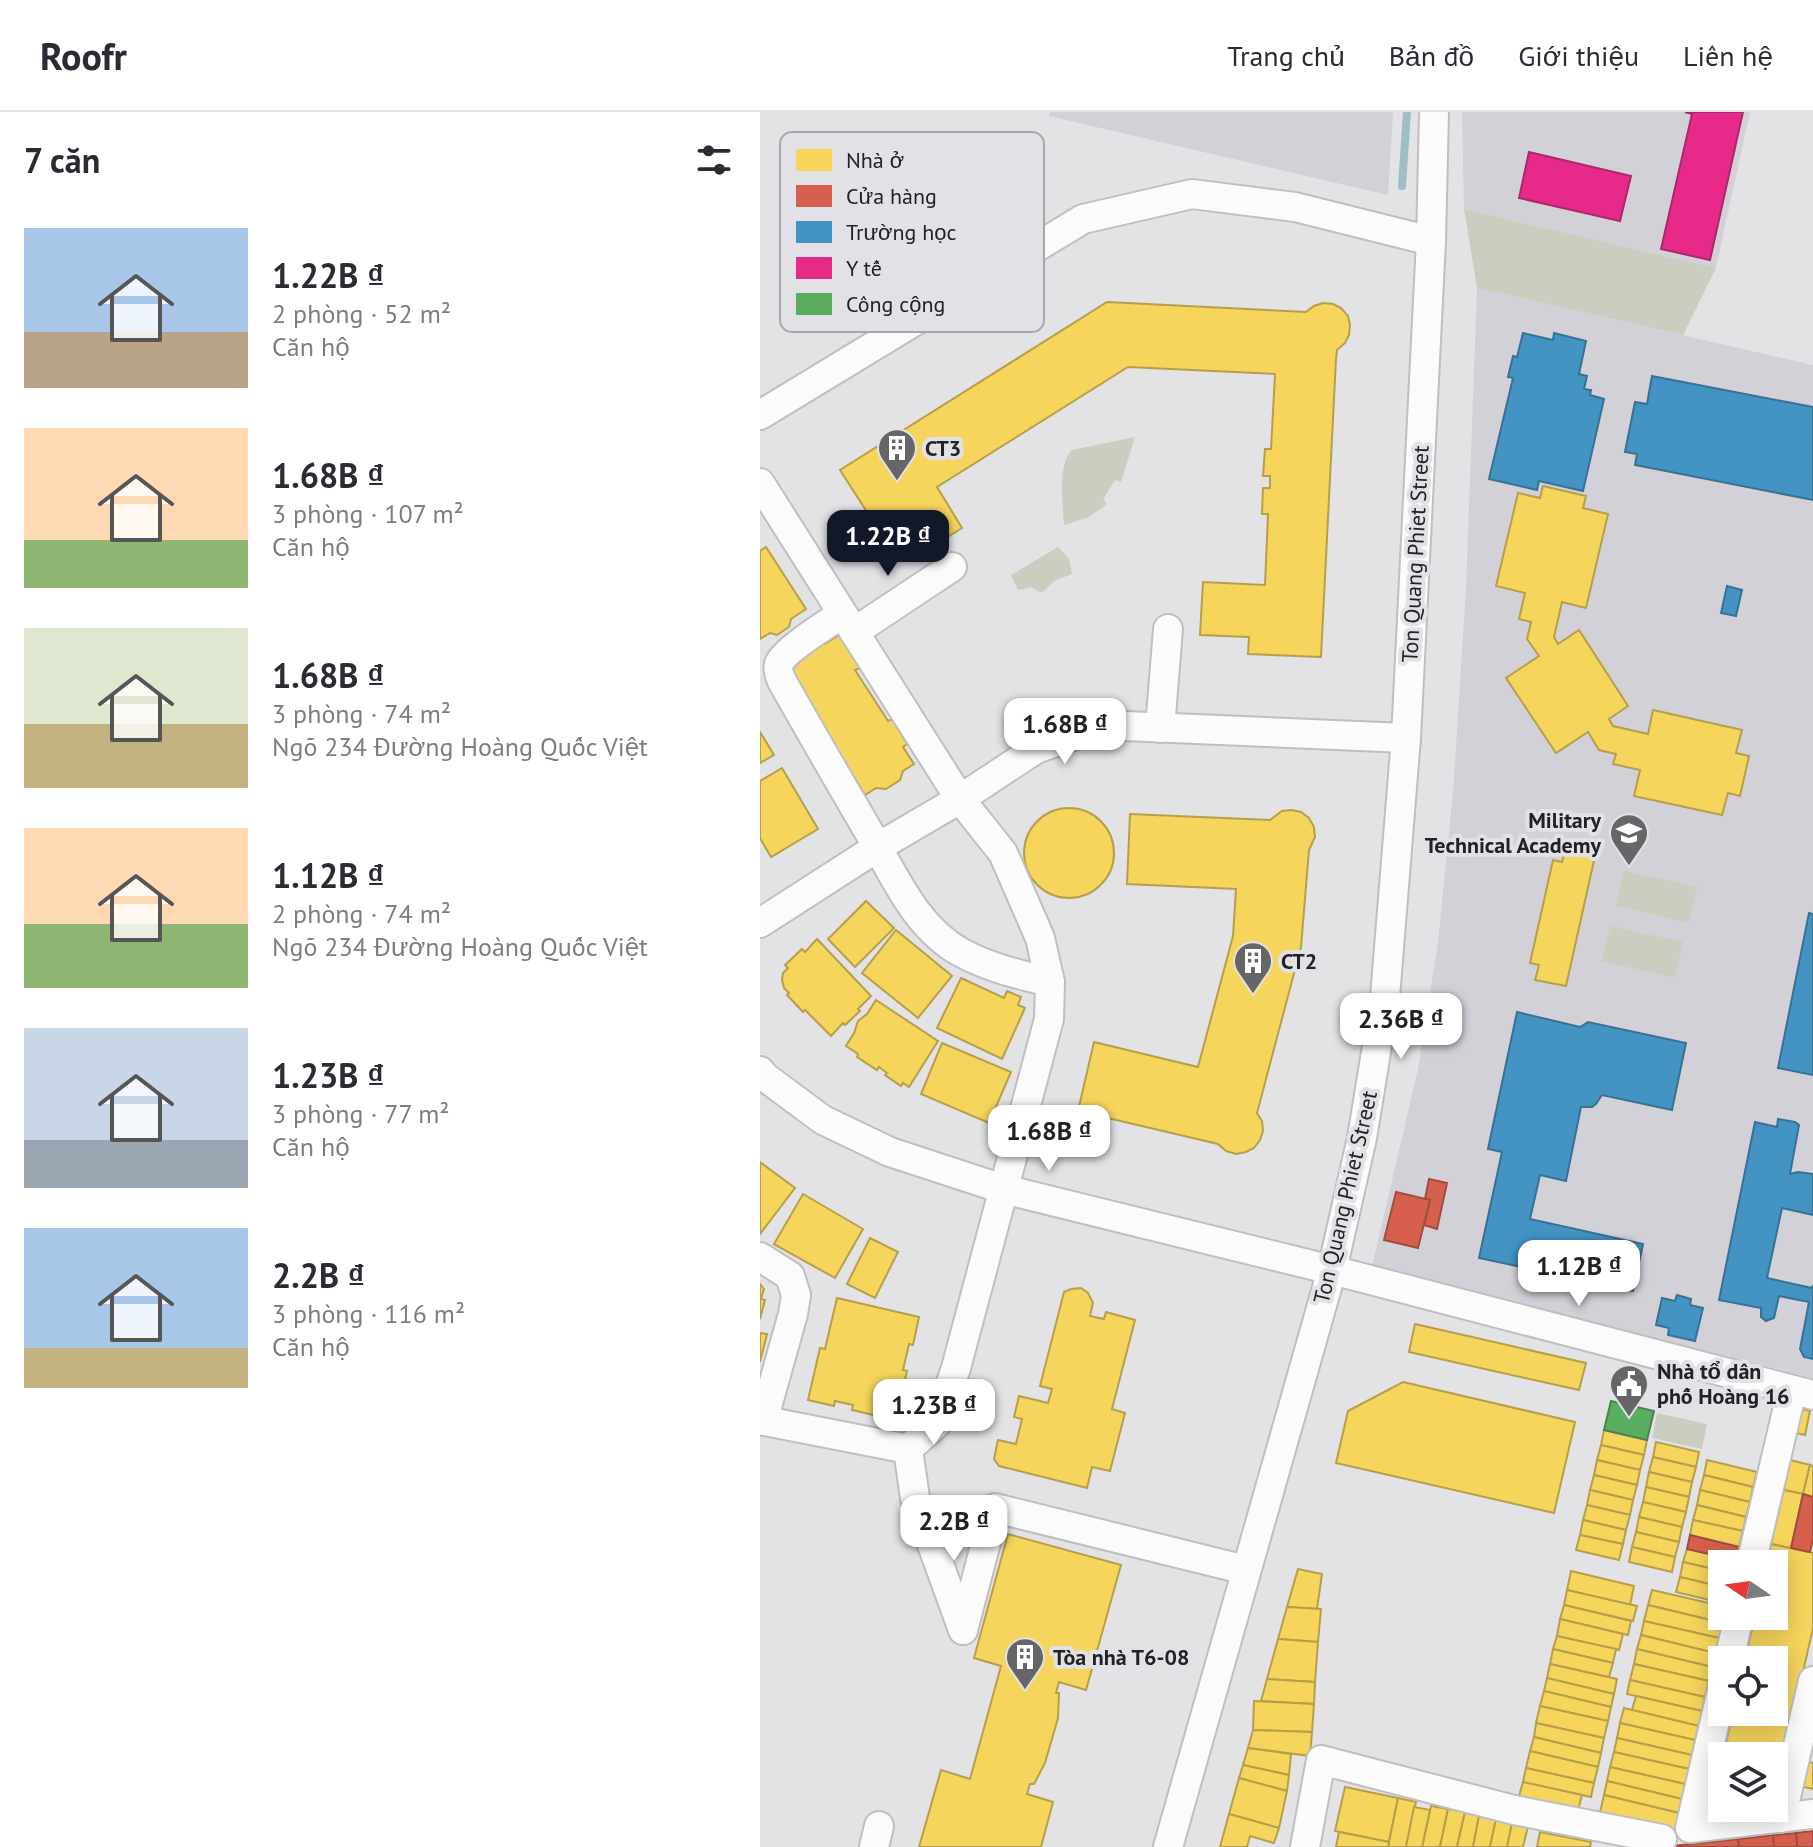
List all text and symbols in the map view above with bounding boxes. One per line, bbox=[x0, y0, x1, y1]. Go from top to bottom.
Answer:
text: Roofr bbox=[40, 31, 127, 80]
text: Trang chủ bbox=[1227, 37, 1345, 74]
text: Bản đồ bbox=[1389, 37, 1474, 74]
text: Giới thiệu bbox=[1518, 37, 1639, 74]
text: Liên hệ bbox=[1683, 37, 1773, 74]
legend bbox=[780, 132, 1044, 332]
text: 7 căn bbox=[24, 138, 100, 182]
icon: filters bbox=[692, 138, 736, 182]
text: Nhà ở bbox=[846, 146, 904, 174]
text: Cửa hàng bbox=[846, 182, 937, 210]
text: Trường học bbox=[846, 218, 957, 246]
text: 1.22B ₫ bbox=[272, 253, 384, 297]
text: Y tế bbox=[846, 254, 882, 282]
icon: home bbox=[88, 260, 184, 356]
text: Công cộng bbox=[846, 290, 945, 318]
text: 2 phòng · 52 m² bbox=[272, 297, 451, 330]
text: Căn hộ bbox=[272, 330, 350, 363]
building icon: CT3 bbox=[876, 427, 918, 482]
place label: CT3 bbox=[925, 434, 961, 462]
street label: Ton Quang Phiet Street bbox=[1395, 444, 1435, 663]
text: 1.68B ₫ bbox=[272, 453, 384, 497]
icon: home bbox=[88, 460, 184, 556]
text: 3 phòng · 107 m² bbox=[272, 497, 464, 530]
pin: 1.22B ₫ bbox=[814, 510, 962, 578]
text: 1.22B ₫ bbox=[845, 519, 931, 552]
text: Căn hộ bbox=[272, 530, 350, 563]
text: 1.68B ₫ bbox=[272, 653, 384, 697]
icon: home bbox=[88, 660, 184, 756]
text: 3 phòng · 74 m² bbox=[272, 697, 451, 730]
pin: 1.68B ₫ bbox=[991, 698, 1139, 766]
text: 1.68B ₫ bbox=[1022, 707, 1108, 740]
text: Ngõ 234 Đường Hoàng Quốc Việt bbox=[272, 730, 648, 763]
place label: Military Technical Academy bbox=[1425, 806, 1601, 859]
school or university icon: Military Technical Academy bbox=[1608, 812, 1650, 867]
text: 1.12B ₫ bbox=[272, 853, 384, 897]
icon: home bbox=[88, 860, 184, 956]
text: 2 phòng · 74 m² bbox=[272, 897, 451, 930]
text: Ngõ 234 Đường Hoàng Quốc Việt bbox=[272, 930, 648, 963]
building icon: CT2 bbox=[1232, 940, 1274, 995]
place label: CT2 bbox=[1281, 947, 1317, 975]
pin: 2.36B ₫ bbox=[1327, 993, 1475, 1061]
text: 2.36B ₫ bbox=[1358, 1002, 1444, 1035]
text: 1.23B ₫ bbox=[272, 1053, 384, 1097]
icon: home bbox=[88, 1060, 184, 1156]
street label: Ton Quang Phiet Street bbox=[1307, 1087, 1383, 1306]
text: 3 phòng · 77 m² bbox=[272, 1097, 450, 1130]
pin: 1.68B ₫ bbox=[975, 1105, 1123, 1173]
text: 1.68B ₫ bbox=[1006, 1114, 1092, 1147]
text: Căn hộ bbox=[272, 1130, 350, 1163]
pin: 1.12B ₫ bbox=[1505, 1240, 1653, 1308]
text: 1.12B ₫ bbox=[1536, 1249, 1622, 1282]
text: 2.2B ₫ bbox=[272, 1253, 365, 1297]
icon: home bbox=[88, 1260, 184, 1356]
text: 3 phòng · 116 m² bbox=[272, 1297, 465, 1330]
text: Căn hộ bbox=[272, 1330, 350, 1363]
place label: Nhà tổ dân phố Hoàng 16 bbox=[1657, 1357, 1790, 1410]
public building icon: Nhà tổ dân phố Hoàng 16 bbox=[1608, 1363, 1650, 1418]
pin: 1.23B ₫ bbox=[860, 1379, 1008, 1447]
text: 1.23B ₫ bbox=[891, 1388, 977, 1421]
pin: 2.2B ₫ bbox=[889, 1495, 1019, 1563]
text: 2.2B ₫ bbox=[918, 1504, 990, 1537]
north arrow bbox=[1708, 1550, 1788, 1630]
map controls bbox=[1708, 1550, 1788, 1822]
building icon: Tòa nhà T6-08 bbox=[1004, 1636, 1046, 1691]
place label: Tòa nhà T6-08 bbox=[1053, 1643, 1189, 1671]
button: locate bbox=[1708, 1646, 1788, 1726]
button: layers bbox=[1708, 1742, 1788, 1822]

